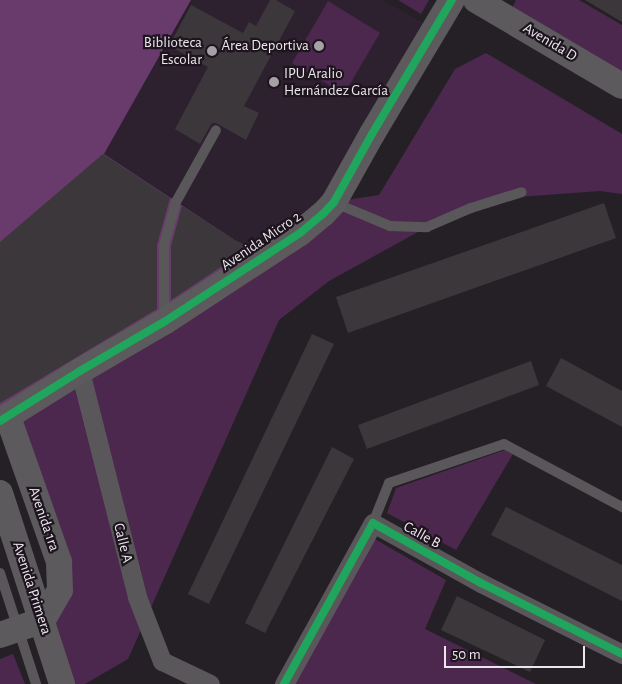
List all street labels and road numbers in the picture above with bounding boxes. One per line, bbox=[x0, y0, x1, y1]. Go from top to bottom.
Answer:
street label: Avenida D bbox=[520, 19, 580, 65]
street label: Avenida Micro 2 bbox=[218, 208, 304, 274]
street label: Avenida 1ra bbox=[25, 485, 63, 553]
street label: Calle B bbox=[400, 518, 444, 552]
street label: Calle A bbox=[109, 521, 137, 565]
street label: Avenida Primera bbox=[9, 539, 55, 637]

